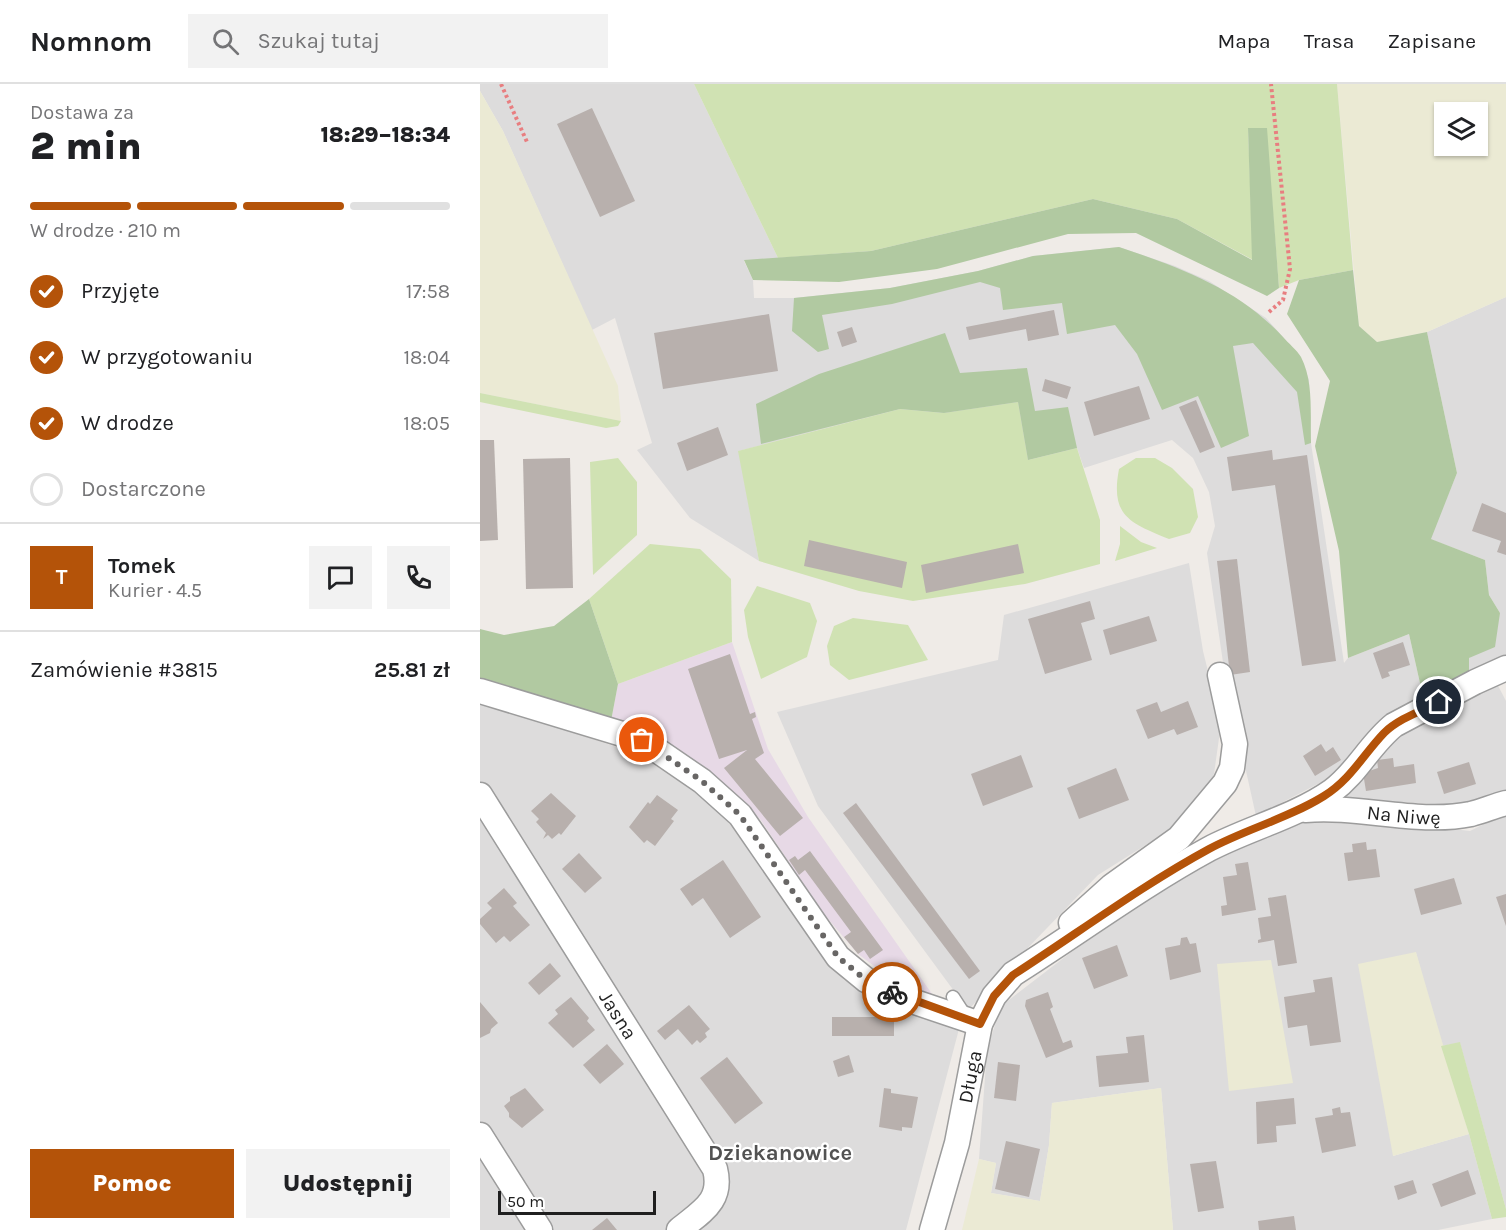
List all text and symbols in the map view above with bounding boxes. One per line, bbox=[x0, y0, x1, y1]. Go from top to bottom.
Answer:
search box bbox=[188, 14, 608, 68]
text: Nomnom bbox=[30, 25, 152, 58]
icon: search bbox=[209, 25, 242, 58]
text: Szukaj tutaj bbox=[257, 28, 380, 54]
text: Mapa bbox=[1218, 29, 1271, 53]
text: Trasa bbox=[1304, 29, 1354, 53]
text: Zapisane bbox=[1387, 29, 1476, 53]
text: Dostawa za bbox=[30, 101, 134, 124]
map controls bbox=[1434, 102, 1488, 156]
button: layers bbox=[1434, 102, 1488, 156]
text: 18:29–18:34 bbox=[320, 122, 450, 148]
text: 2 min bbox=[30, 123, 142, 169]
text: W drodze · 210 m bbox=[30, 219, 181, 242]
icon: check bbox=[30, 275, 63, 308]
text: Przyjęte bbox=[81, 278, 160, 304]
text: 17:58 bbox=[406, 280, 450, 303]
icon: check bbox=[30, 341, 63, 374]
text: W przygotowaniu bbox=[81, 344, 253, 370]
text: 18:04 bbox=[403, 346, 450, 369]
icon: check bbox=[30, 407, 63, 440]
text: W drodze bbox=[81, 410, 174, 436]
text: 18:05 bbox=[403, 412, 450, 435]
text: Dostarczone bbox=[81, 476, 206, 502]
button: chat bbox=[309, 546, 372, 609]
button: phone bbox=[387, 546, 450, 609]
text: Tomek bbox=[108, 553, 176, 579]
text: T bbox=[56, 564, 67, 590]
text: Kurier · 4.5 bbox=[108, 579, 202, 602]
text: Zamówienie #3815 bbox=[30, 657, 218, 683]
text: 25.81 zł bbox=[374, 657, 450, 683]
pin bbox=[1413, 676, 1464, 727]
icon: home bbox=[1422, 685, 1455, 718]
pin bbox=[616, 714, 667, 765]
icon: bag bbox=[625, 723, 658, 756]
street label: Na Niwę bbox=[1366, 801, 1441, 829]
courier bbox=[862, 962, 922, 1022]
icon: bike bbox=[876, 976, 909, 1009]
street label: Jasna bbox=[594, 987, 642, 1044]
street label: Długa bbox=[954, 1049, 987, 1105]
district label: Dziekanowice bbox=[708, 1140, 852, 1166]
button: Pomoc bbox=[30, 1149, 234, 1218]
button: Udostępnij bbox=[246, 1149, 450, 1218]
scale bar bbox=[498, 1188, 656, 1216]
text: 50 m bbox=[507, 1192, 544, 1211]

